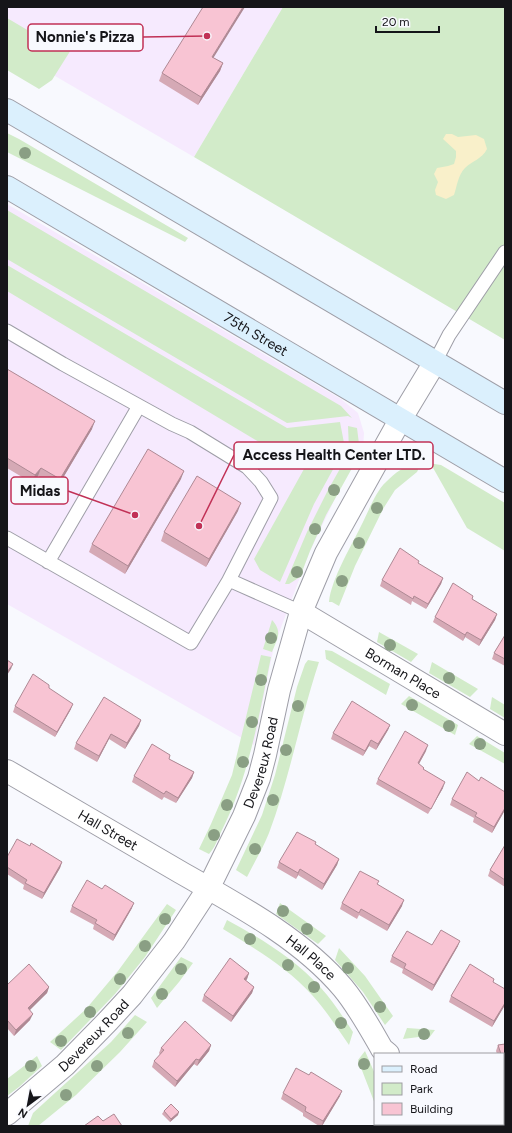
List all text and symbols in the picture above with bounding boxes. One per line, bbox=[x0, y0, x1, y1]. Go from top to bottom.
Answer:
scale bar bbox=[376, 8, 439, 34]
text: 20 m bbox=[382, 15, 410, 29]
callout: Nonnie's Pizza bbox=[28, 24, 143, 51]
text: Nonnie's Pizza bbox=[35, 28, 135, 46]
street label: 75th Street bbox=[221, 309, 291, 360]
callout: Access Health Center LTD. bbox=[234, 442, 433, 469]
text: Access Health Center LTD. bbox=[242, 446, 426, 464]
callout: Midas bbox=[11, 477, 68, 504]
text: Midas bbox=[20, 482, 60, 500]
street label: Borman Place bbox=[362, 644, 444, 703]
street label: Devereux Road bbox=[240, 715, 282, 811]
street label: Hall Street bbox=[75, 806, 141, 854]
street label: Hall Place bbox=[282, 931, 340, 984]
street label: Devereux Road bbox=[55, 996, 133, 1076]
legend bbox=[374, 1053, 504, 1125]
text: Road bbox=[410, 1062, 438, 1076]
text: Park bbox=[410, 1082, 433, 1096]
north arrow bbox=[8, 1085, 48, 1125]
text: Building bbox=[410, 1102, 453, 1116]
text: N bbox=[16, 1105, 30, 1121]

